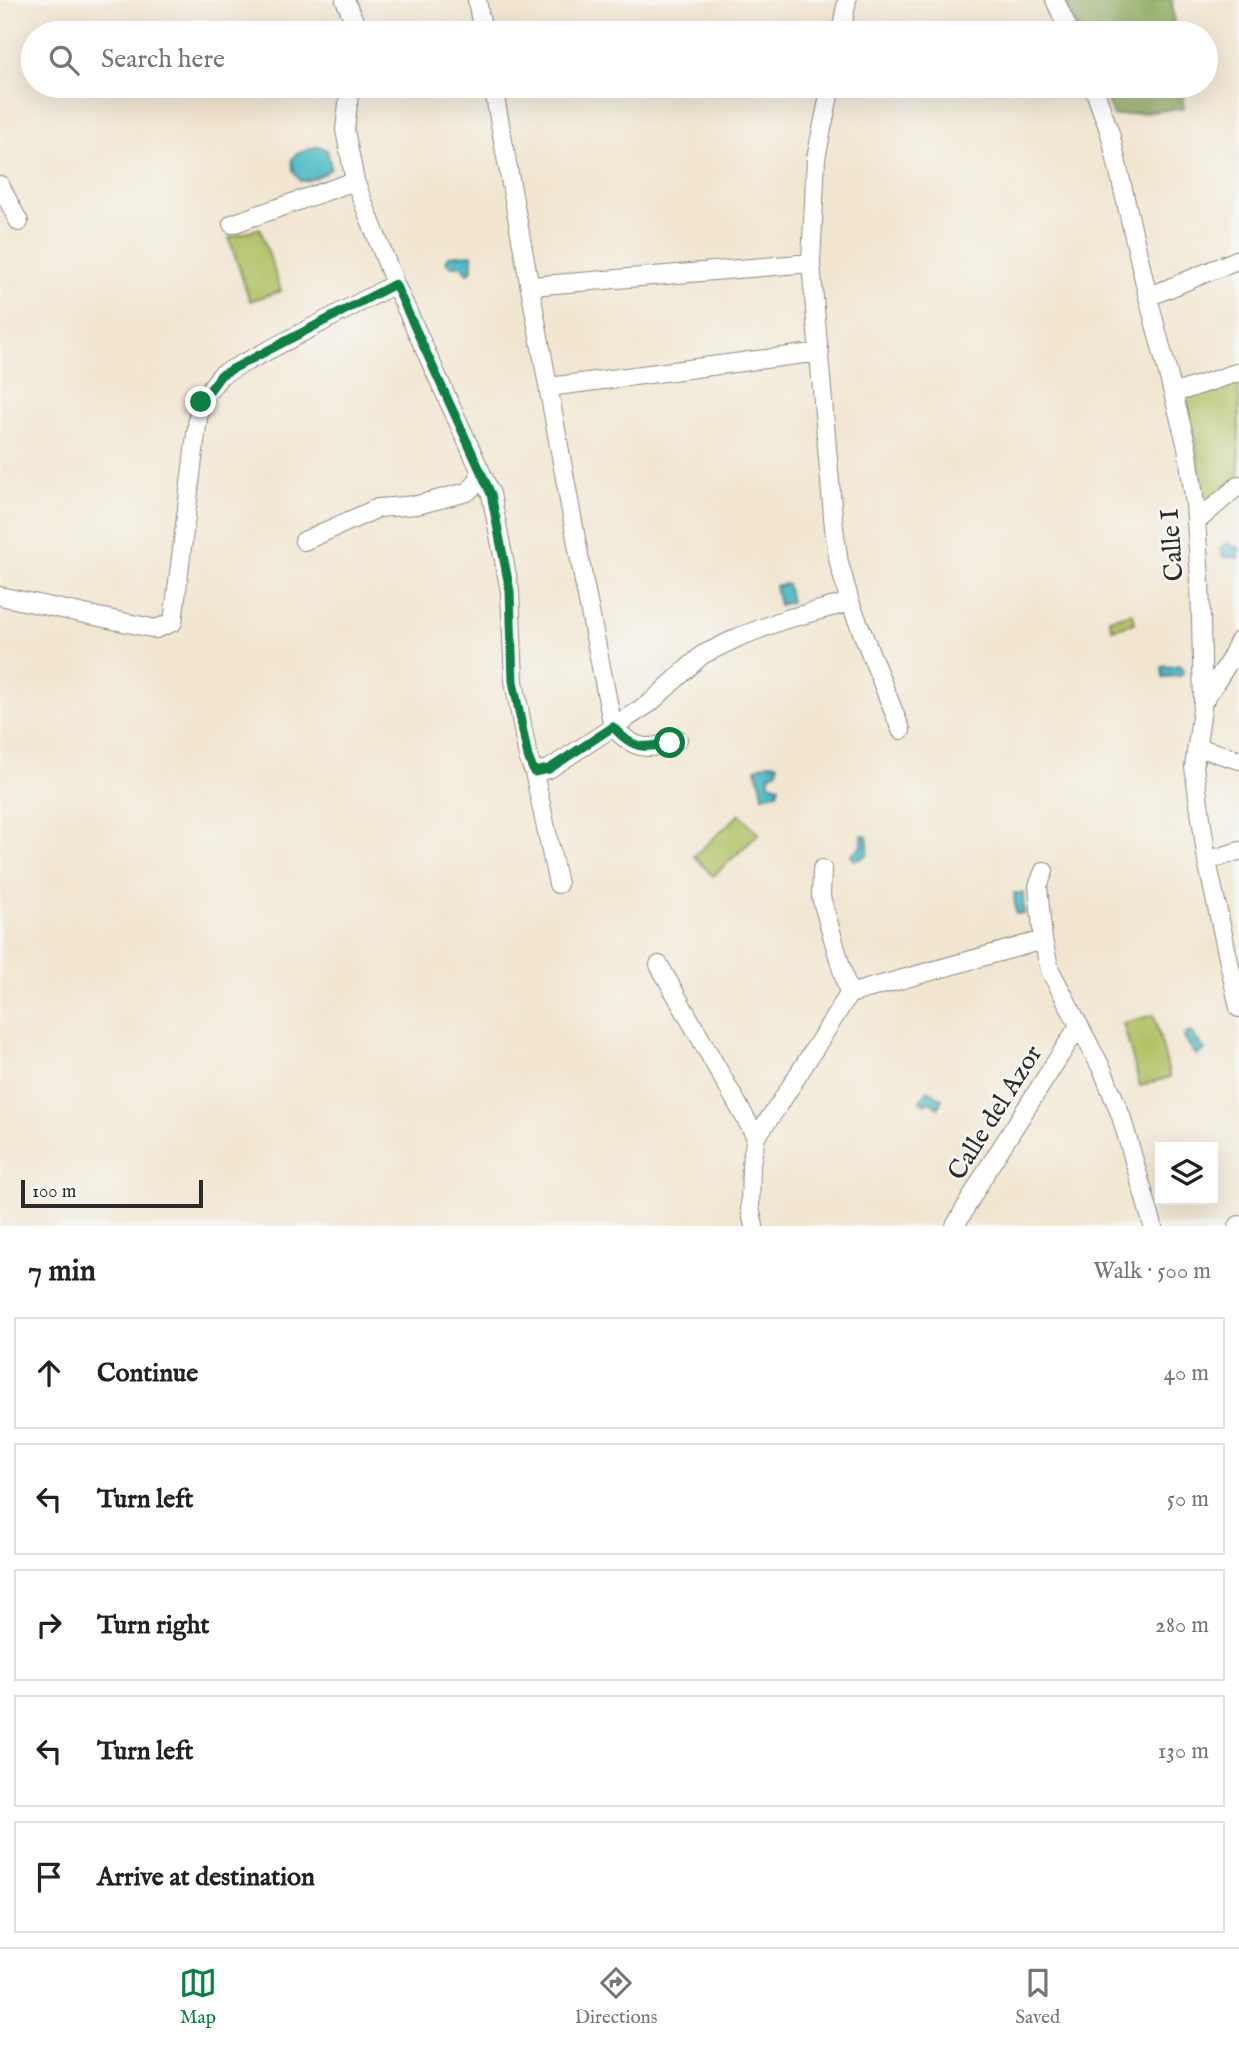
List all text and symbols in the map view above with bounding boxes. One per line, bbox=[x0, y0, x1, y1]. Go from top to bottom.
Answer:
search box bbox=[21, 21, 1218, 98]
icon: search bbox=[45, 41, 83, 79]
text: Search here bbox=[101, 43, 225, 76]
route end bbox=[185, 386, 216, 417]
street label: Calle I bbox=[1153, 507, 1191, 582]
route start bbox=[654, 727, 685, 758]
street label: Calle del Azor bbox=[941, 1039, 1050, 1187]
map controls bbox=[1155, 1142, 1218, 1205]
button: layers bbox=[1155, 1142, 1218, 1205]
scale bar bbox=[21, 1177, 203, 1209]
text: 100 m bbox=[32, 1180, 76, 1204]
text: 7 min bbox=[28, 1253, 96, 1291]
text: Walk · 500 m bbox=[1093, 1257, 1211, 1286]
icon: ahead bbox=[30, 1354, 68, 1392]
text: Continue bbox=[97, 1357, 198, 1390]
text: 40 m bbox=[1164, 1359, 1209, 1388]
icon: left bbox=[30, 1480, 68, 1518]
text: Turn left bbox=[97, 1483, 194, 1516]
text: 50 m bbox=[1167, 1485, 1209, 1514]
icon: right bbox=[30, 1606, 68, 1644]
text: Turn right bbox=[97, 1609, 210, 1642]
text: 280 m bbox=[1155, 1611, 1209, 1640]
icon: left bbox=[30, 1732, 68, 1770]
text: Turn left bbox=[97, 1735, 194, 1768]
text: 130 m bbox=[1158, 1737, 1209, 1766]
icon: arrive bbox=[30, 1858, 68, 1896]
text: Arrive at destination bbox=[97, 1861, 315, 1894]
tab: Map bbox=[179, 1964, 217, 2030]
tab: Directions bbox=[575, 1964, 657, 2030]
tab: Saved bbox=[1015, 1964, 1060, 2030]

